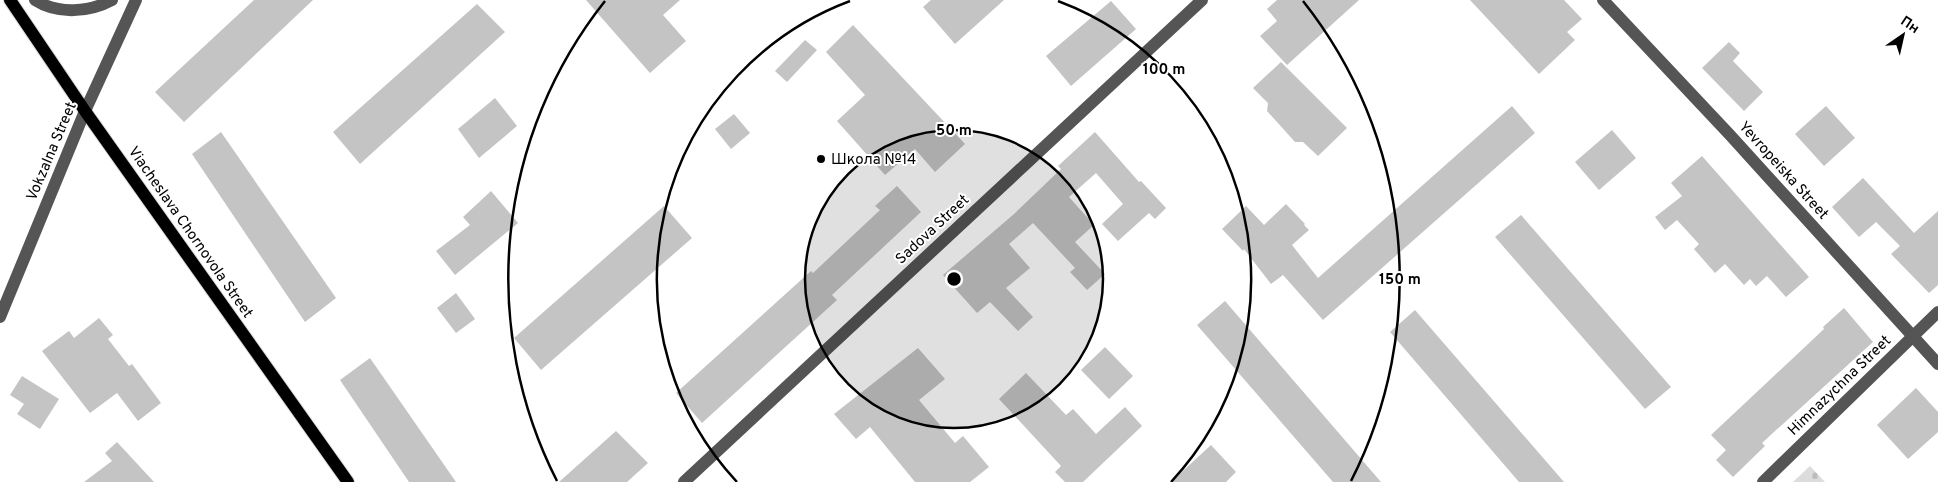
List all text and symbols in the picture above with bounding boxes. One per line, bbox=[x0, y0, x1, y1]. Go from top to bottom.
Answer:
north arrow bbox=[1878, 10, 1928, 60]
text: Пн bbox=[1897, 13, 1922, 38]
text: 100 m bbox=[1143, 61, 1185, 80]
street label: Vokzalna Street bbox=[23, 99, 82, 204]
street label: Yevropeiska Street bbox=[1734, 118, 1832, 224]
text: 50 m bbox=[936, 122, 972, 141]
street label: Viacheslava Chornovola Street bbox=[123, 143, 256, 322]
place label: Школа №14 bbox=[831, 151, 916, 170]
marker: Школа №14 bbox=[815, 153, 827, 165]
street label: Sadova Street bbox=[892, 191, 974, 269]
centre of rings bbox=[945, 270, 963, 288]
text: 150 m bbox=[1379, 271, 1421, 290]
street label: Himnazychna Street bbox=[1784, 332, 1896, 440]

